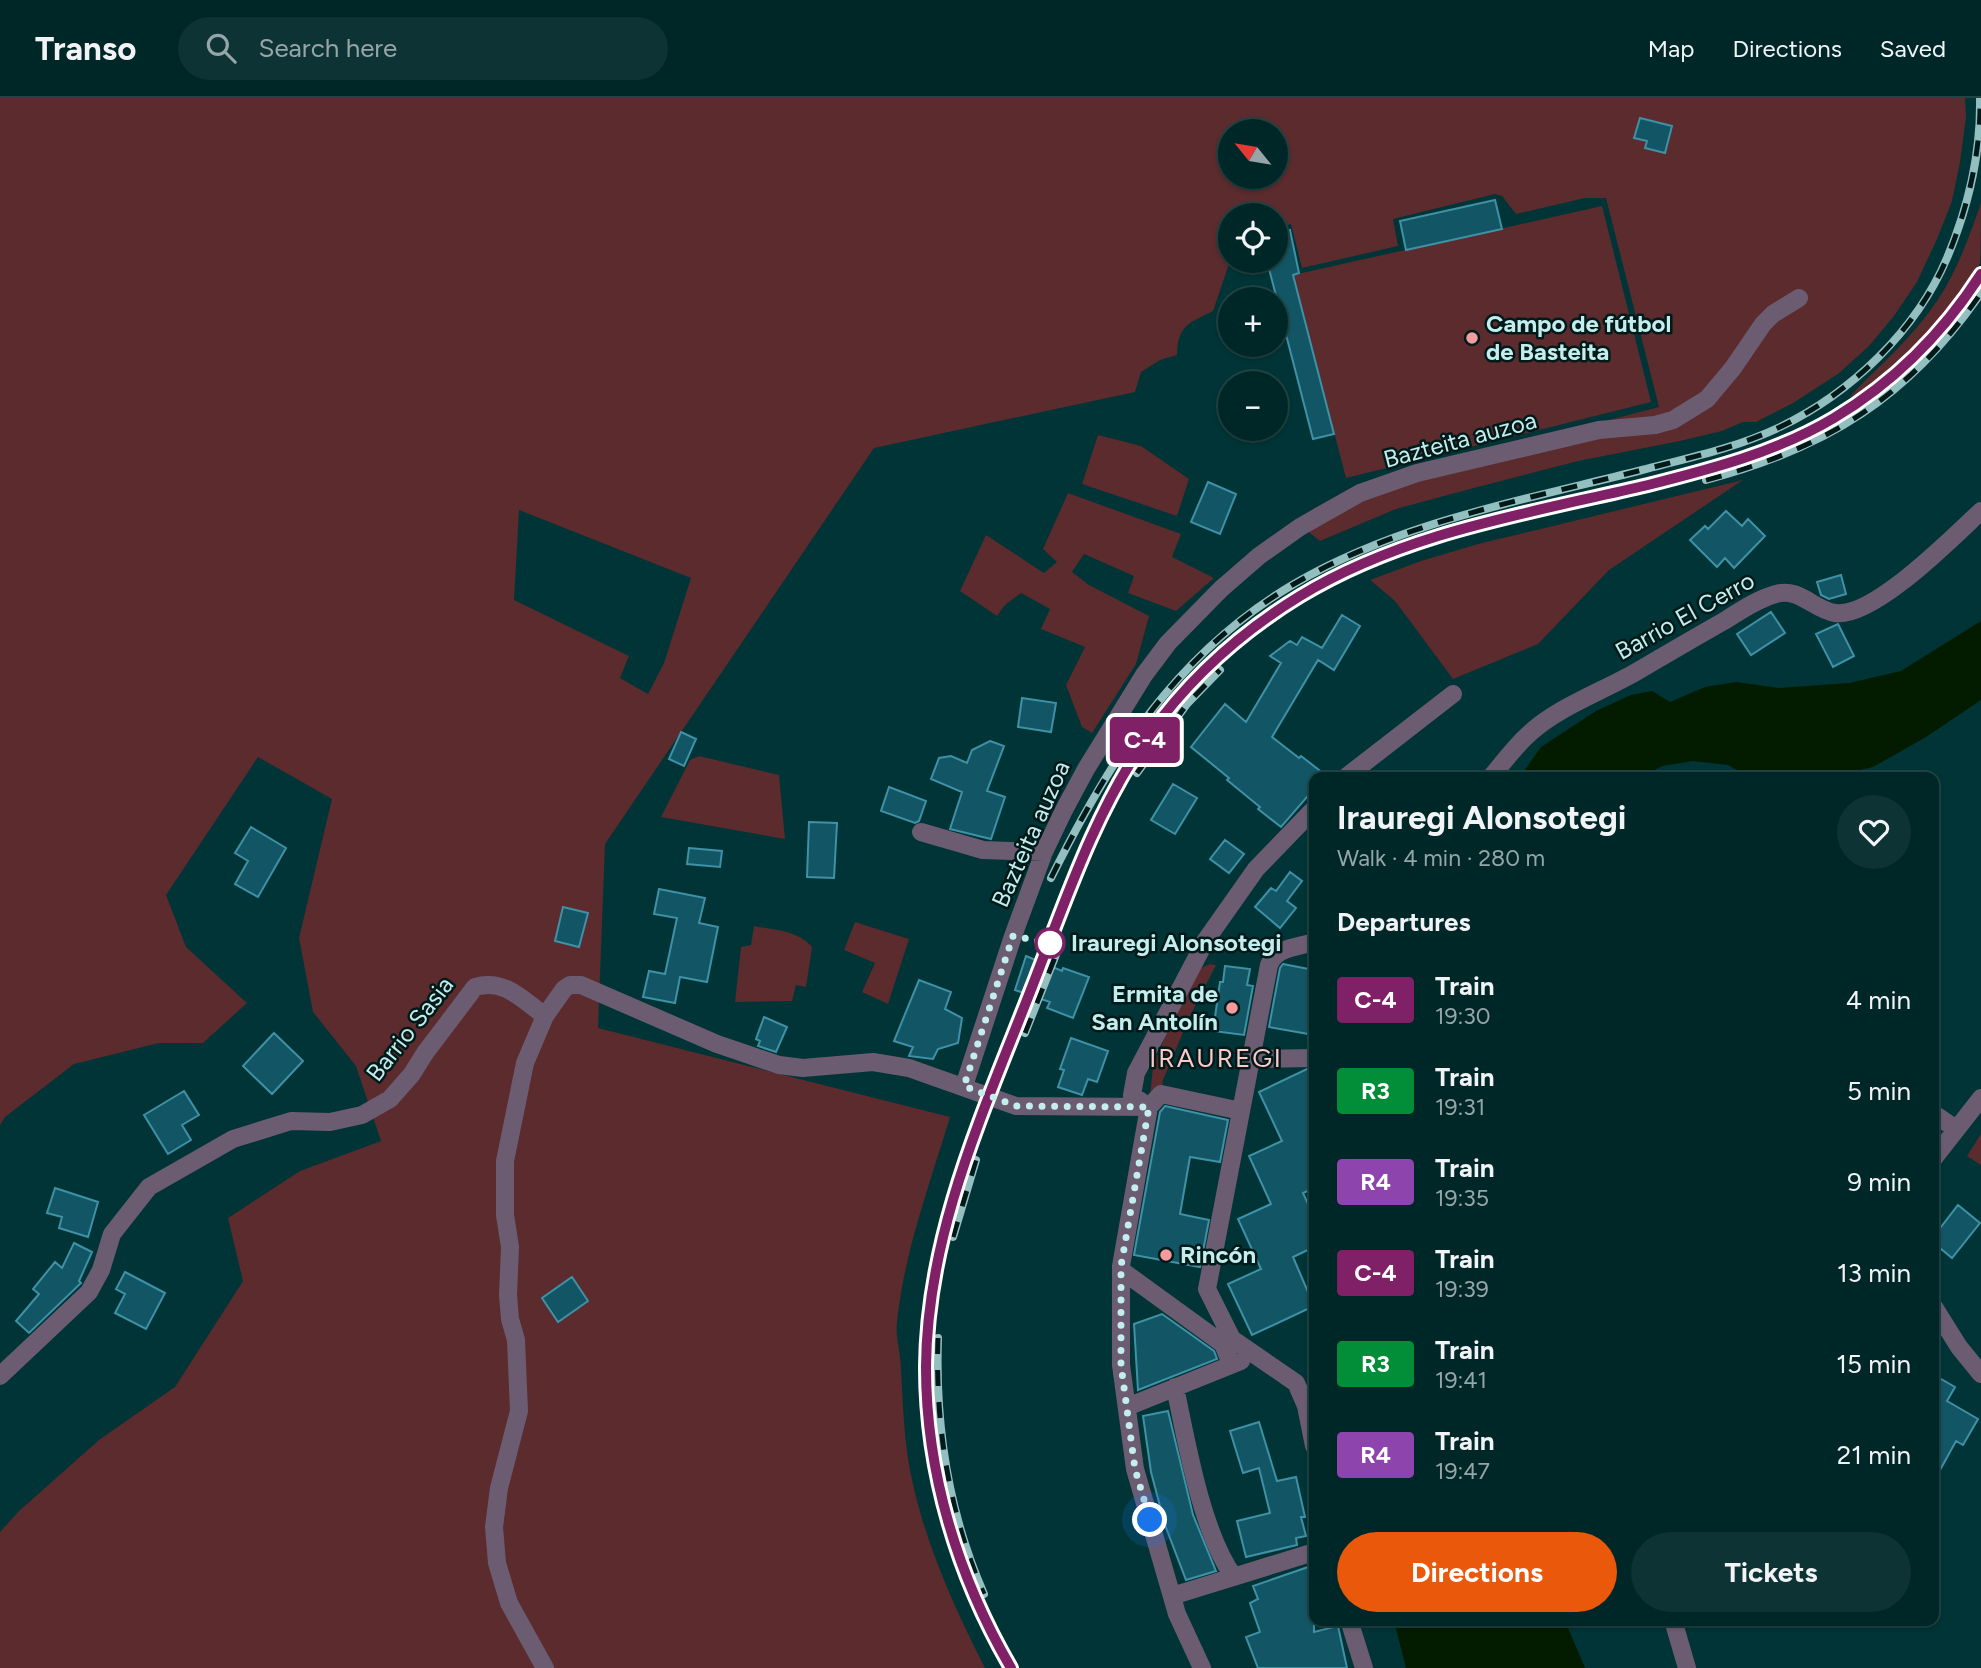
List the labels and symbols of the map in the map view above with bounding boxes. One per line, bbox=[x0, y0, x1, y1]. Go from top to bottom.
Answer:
north arrow bbox=[1218, 119, 1288, 189]
place label: Campo de fútbol de Basteita bbox=[1486, 309, 1671, 366]
marker: Campo de fútbol de Basteita bbox=[1464, 330, 1480, 346]
street label: Bazteita auzoa bbox=[1380, 405, 1540, 474]
street label: Barrio El Cerro bbox=[1610, 565, 1759, 666]
line badge: C-4 bbox=[1105, 717, 1185, 763]
street label: Bazteita auzoa bbox=[985, 756, 1076, 911]
marker: Irauregi Alonsotegi bbox=[1035, 928, 1065, 958]
place label: Irauregi Alonsotegi bbox=[1071, 928, 1281, 957]
street label: Barrio Sasia bbox=[360, 971, 459, 1087]
place label: Ermita de San Antolín bbox=[1091, 979, 1218, 1036]
marker: Ermita de San Antolín bbox=[1224, 1000, 1240, 1016]
district label: IRAUREGI bbox=[1149, 1042, 1283, 1074]
place label: Rincón bbox=[1180, 1240, 1256, 1269]
marker: Rincón bbox=[1158, 1247, 1174, 1263]
your location bbox=[1132, 1502, 1167, 1537]

